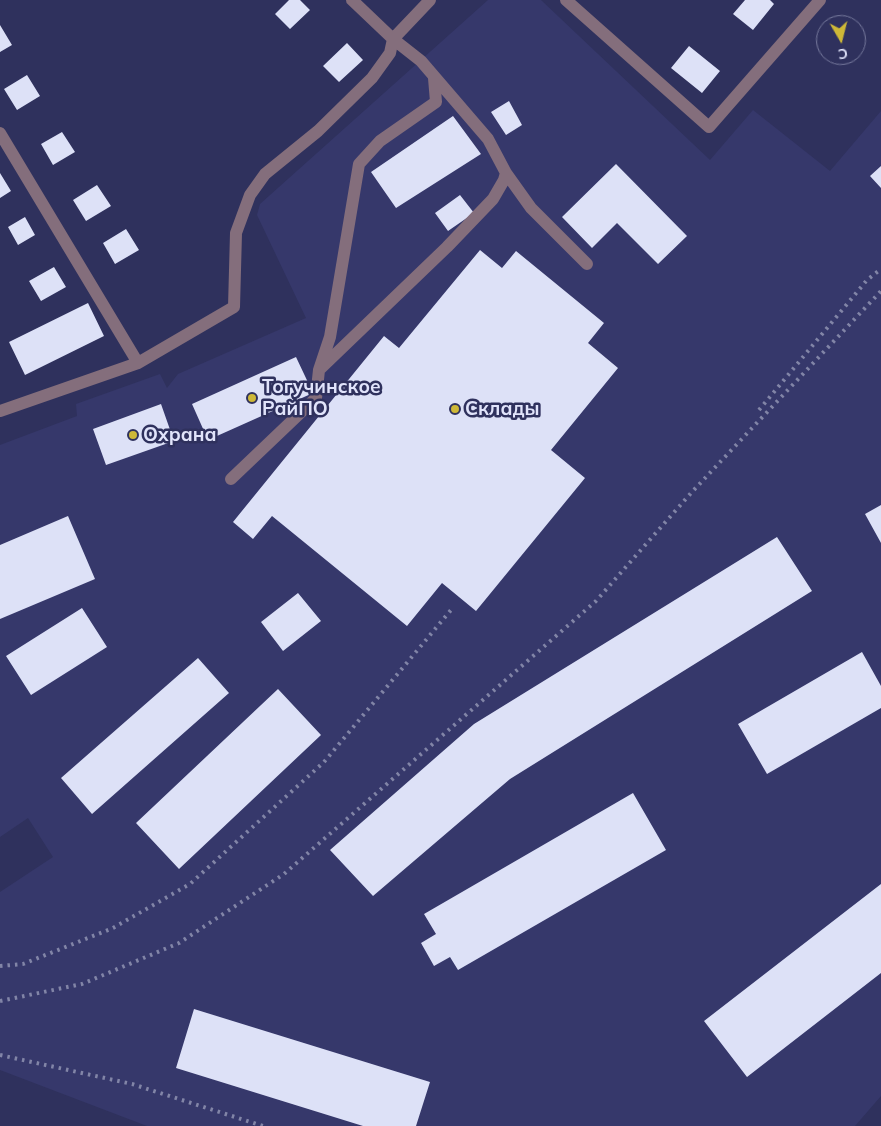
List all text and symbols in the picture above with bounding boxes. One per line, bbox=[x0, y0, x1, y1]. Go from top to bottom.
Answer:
north arrow bbox=[816, 15, 866, 65]
text: С bbox=[837, 44, 849, 63]
place label: Тогучинское РайПО bbox=[262, 376, 381, 420]
marker: Тогучинское РайПО bbox=[246, 392, 258, 404]
place label: Склады bbox=[465, 398, 539, 420]
marker: Склады bbox=[449, 403, 461, 415]
place label: Охрана bbox=[143, 424, 217, 446]
marker: Охрана bbox=[127, 429, 139, 441]

